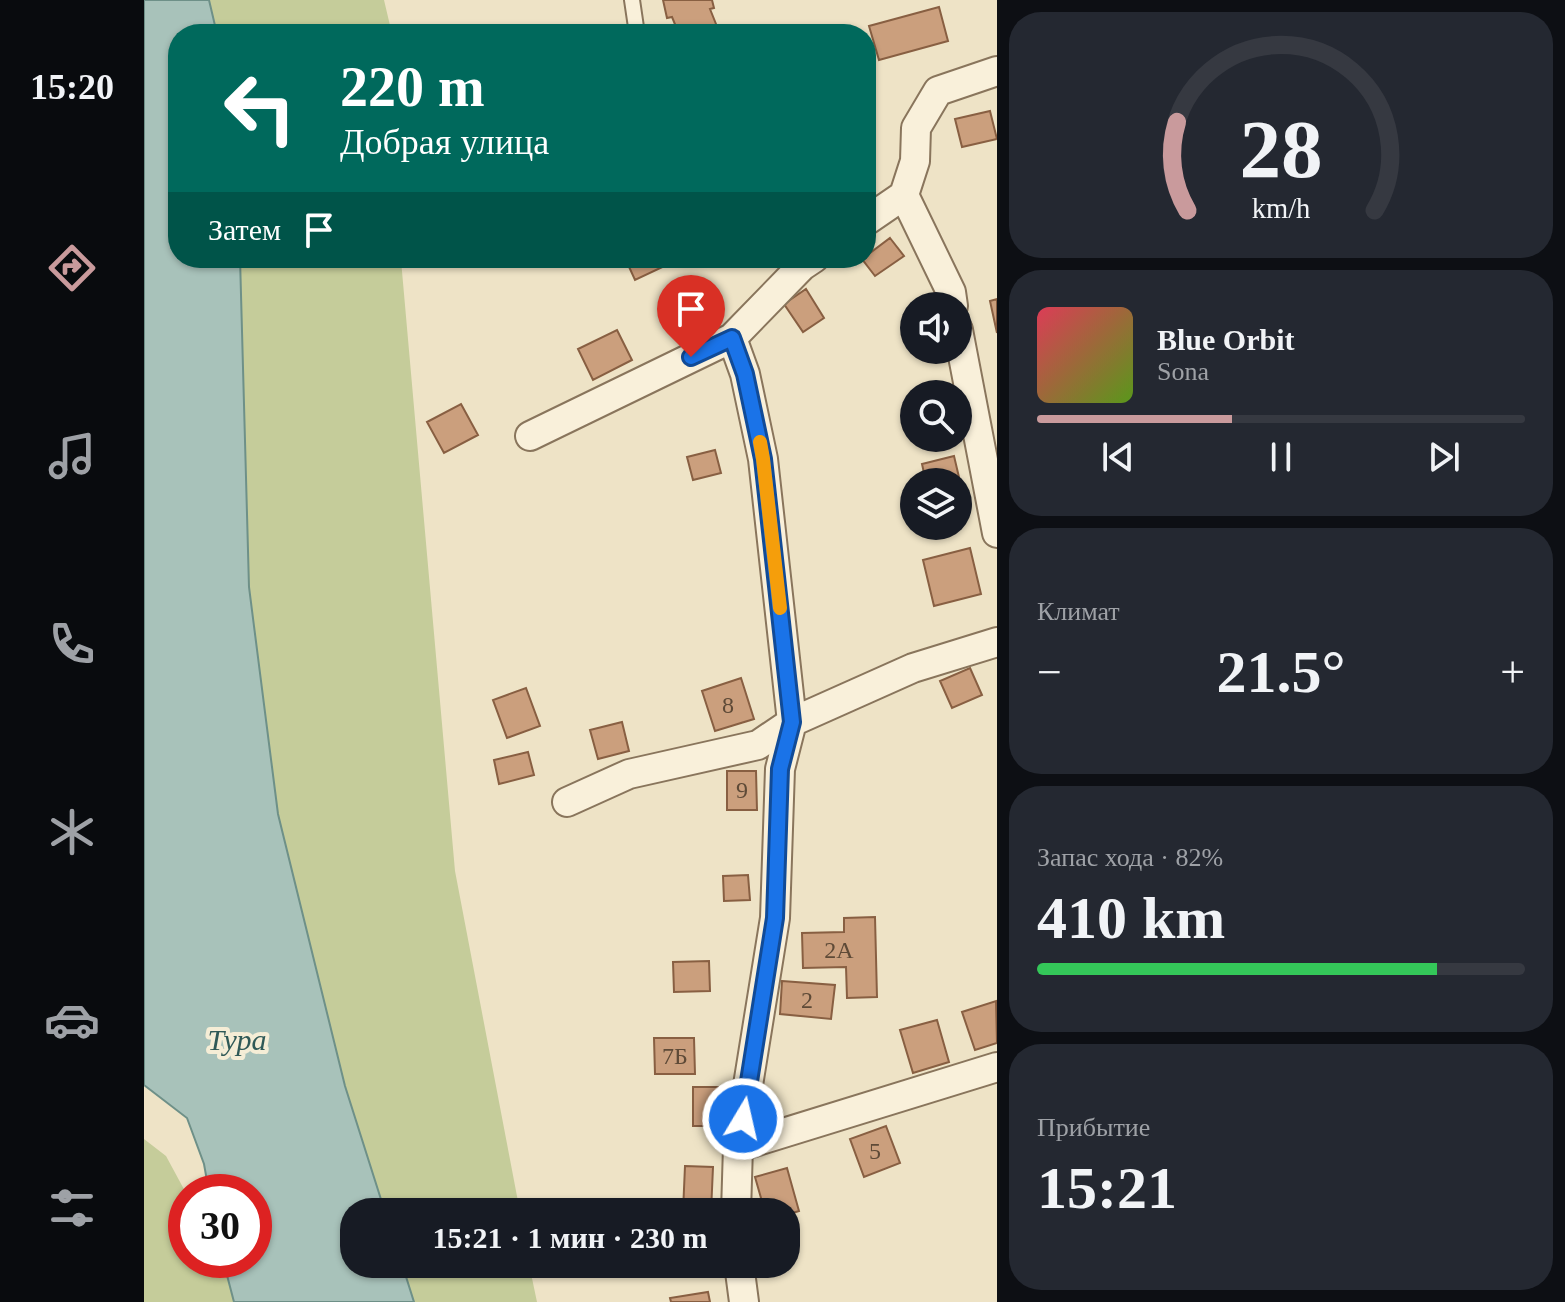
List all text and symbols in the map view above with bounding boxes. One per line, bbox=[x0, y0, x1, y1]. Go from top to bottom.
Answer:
icon: left bbox=[208, 56, 312, 160]
text: 220 m bbox=[340, 56, 485, 118]
text: 15:20 bbox=[30, 67, 114, 107]
text: 28 bbox=[1239, 103, 1323, 195]
text: Добрая улица bbox=[340, 122, 549, 162]
text: km/h bbox=[1252, 193, 1310, 224]
icon: arrive bbox=[297, 208, 341, 252]
text: Затем bbox=[208, 213, 281, 246]
icon: directions bbox=[44, 240, 100, 296]
pin bbox=[657, 275, 725, 357]
icon: arrive bbox=[669, 287, 713, 331]
map controls bbox=[900, 292, 972, 540]
button: sound bbox=[900, 292, 972, 364]
text: Blue Orbit bbox=[1157, 323, 1295, 356]
text: Sona bbox=[1157, 357, 1209, 386]
button: search bbox=[900, 380, 972, 452]
icon: music bbox=[44, 428, 100, 484]
icon: previous bbox=[1096, 435, 1140, 479]
icon: pause bbox=[1259, 435, 1303, 479]
icon: next bbox=[1422, 435, 1466, 479]
button: layers bbox=[900, 468, 972, 540]
text: Климат bbox=[1037, 597, 1120, 626]
icon: phone bbox=[44, 616, 100, 672]
text: 21.5° bbox=[1217, 639, 1346, 705]
text: − bbox=[1037, 648, 1062, 697]
text: + bbox=[1500, 648, 1525, 697]
house number: 8 bbox=[722, 692, 734, 718]
house number: 9 bbox=[736, 777, 748, 803]
icon: climate bbox=[44, 804, 100, 860]
text: Запас хода · 82% bbox=[1037, 843, 1223, 872]
text: 410 km bbox=[1037, 885, 1225, 951]
house number: 2А bbox=[824, 937, 854, 963]
house number: 2 bbox=[801, 987, 813, 1013]
icon: car bbox=[44, 992, 100, 1048]
water label: Тура bbox=[208, 1023, 266, 1056]
house number: 7Б bbox=[662, 1043, 688, 1069]
position arrow bbox=[701, 1077, 785, 1161]
text: Прибытие bbox=[1037, 1113, 1150, 1142]
house number: 5 bbox=[869, 1138, 881, 1164]
text: 15:21 bbox=[1037, 1155, 1177, 1221]
speed limit sign: 30 bbox=[168, 1174, 272, 1278]
icon: filters bbox=[44, 1180, 100, 1236]
text: 15:21 · 1 мин · 230 m bbox=[433, 1221, 708, 1254]

